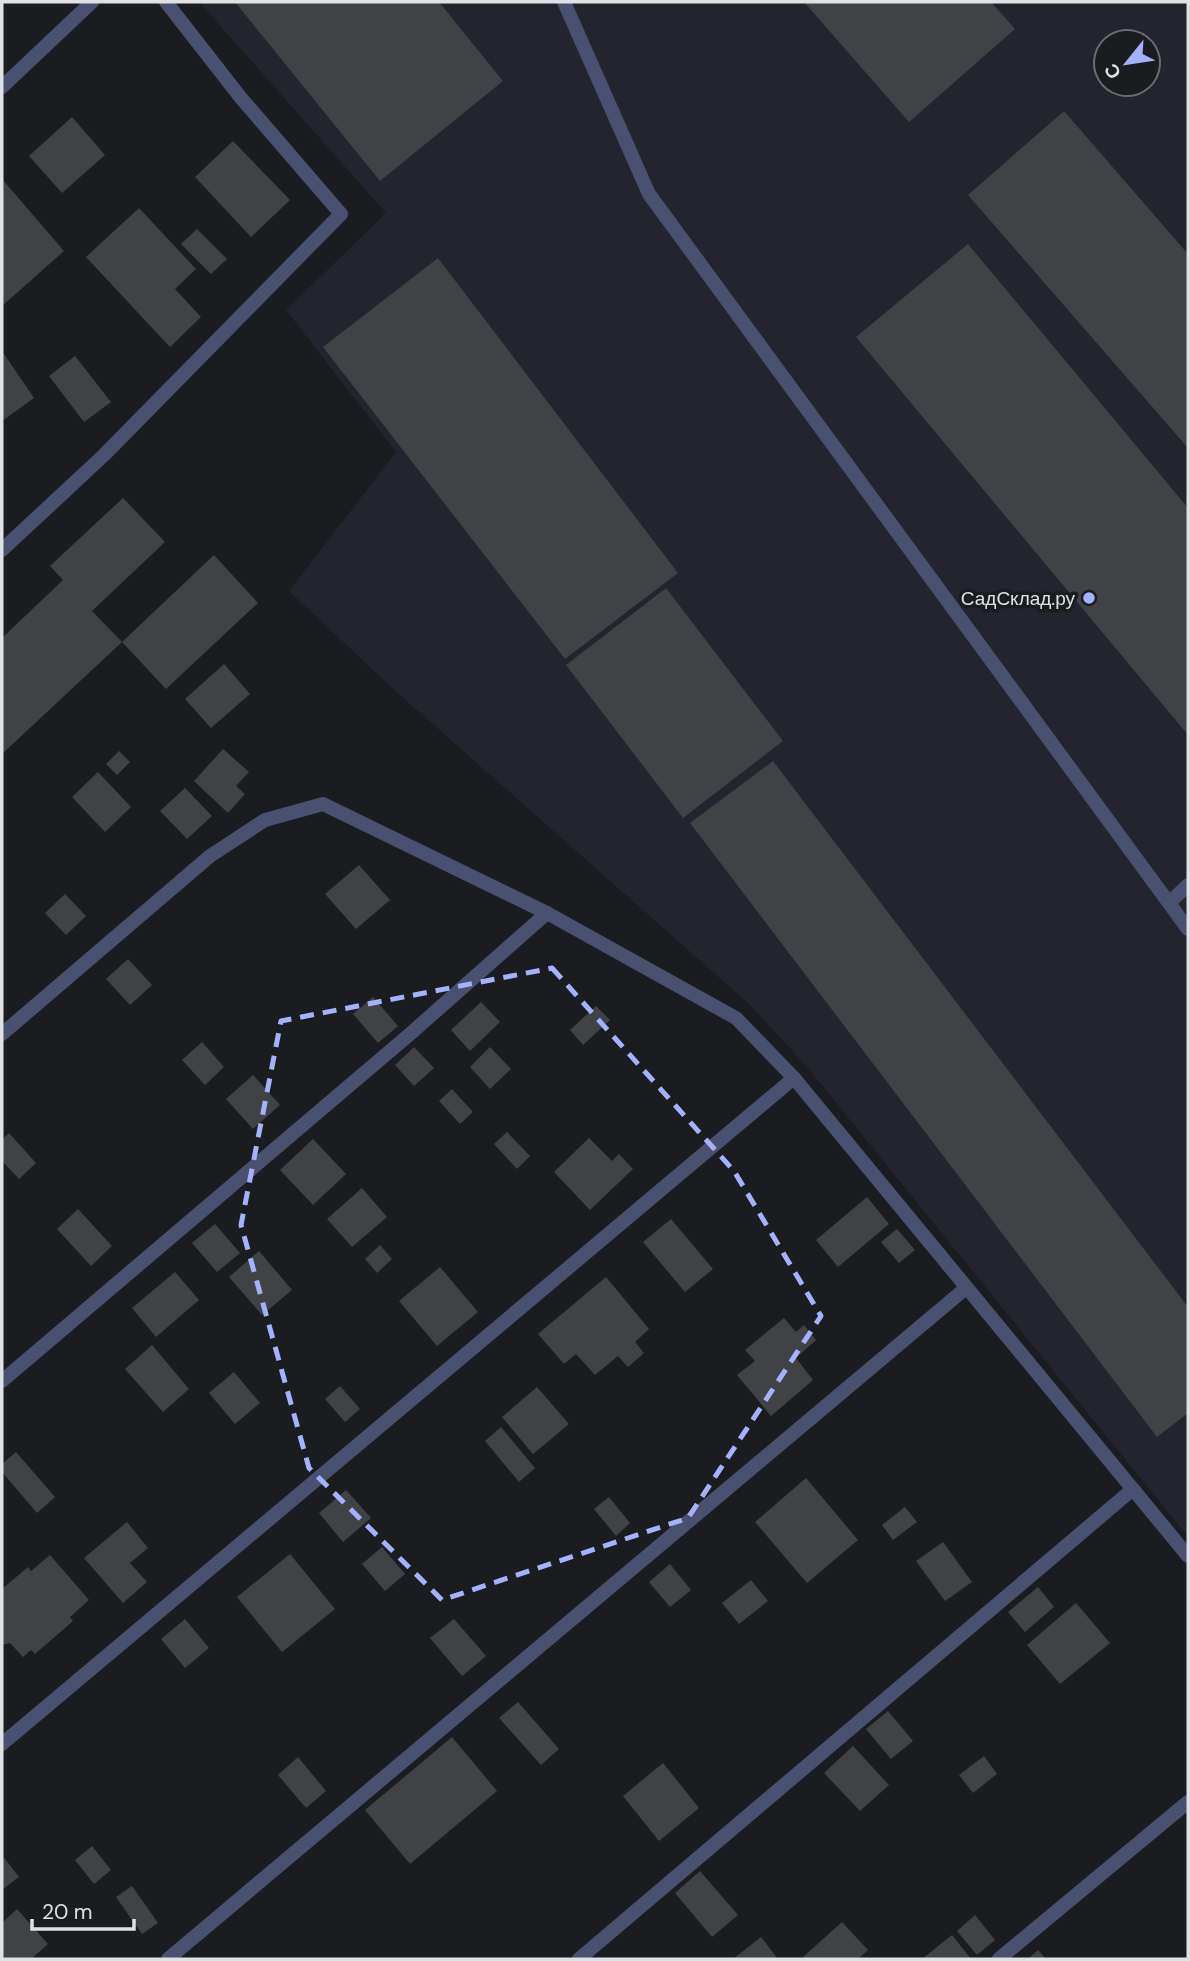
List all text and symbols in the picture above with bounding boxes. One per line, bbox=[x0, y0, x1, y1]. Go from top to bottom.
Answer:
north arrow bbox=[1092, 28, 1162, 98]
text: С bbox=[1098, 59, 1127, 83]
place label: СадСклад.ру bbox=[961, 586, 1075, 611]
marker: СадСклад.ру bbox=[1081, 590, 1097, 606]
scale bar bbox=[32, 1888, 133, 1932]
text: 20 m bbox=[42, 1898, 93, 1926]

